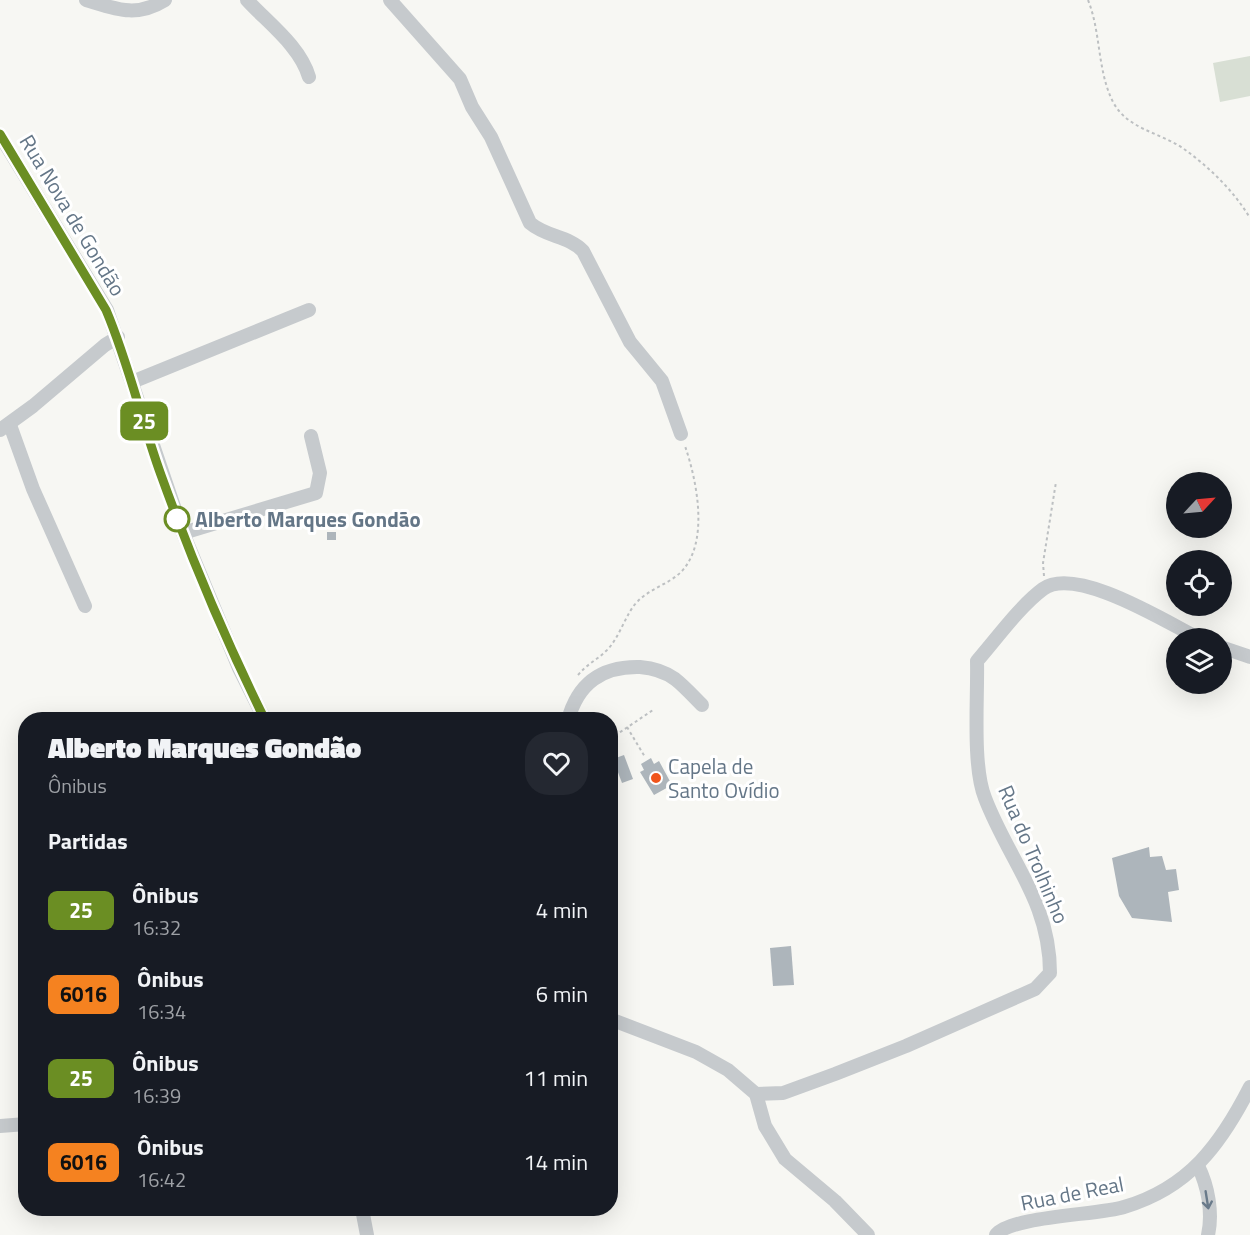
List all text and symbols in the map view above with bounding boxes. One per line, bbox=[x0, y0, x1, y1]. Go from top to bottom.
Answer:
street label: Rua Nova de Gondão bbox=[12, 128, 134, 302]
line badge: 25 bbox=[117, 402, 171, 440]
text: 25 bbox=[132, 405, 156, 437]
north arrow bbox=[1166, 472, 1232, 538]
map controls bbox=[1166, 472, 1232, 694]
place label: Alberto Marques Gondão bbox=[195, 503, 421, 535]
marker: Alberto Marques Gondão bbox=[164, 506, 190, 532]
button: locate bbox=[1166, 550, 1232, 616]
button: layers bbox=[1166, 628, 1232, 694]
text: Alberto Marques Gondão bbox=[48, 726, 361, 769]
button: heart bbox=[525, 732, 588, 795]
place label: Capela de Santo Ovídio bbox=[668, 750, 780, 806]
text: Ônibus bbox=[48, 770, 107, 801]
marker: Capela de Santo Ovídio bbox=[649, 771, 663, 785]
street label: Rua do Trolhinho bbox=[990, 780, 1078, 928]
text: Partidas bbox=[48, 824, 128, 858]
text: Ônibus bbox=[132, 878, 199, 912]
text: 4 min bbox=[536, 893, 588, 927]
text: 25 bbox=[69, 894, 93, 926]
text: 16:32 bbox=[132, 912, 181, 943]
text: Ônibus bbox=[137, 962, 204, 996]
text: 6 min bbox=[536, 977, 588, 1011]
text: 6016 bbox=[60, 978, 107, 1010]
text: 16:34 bbox=[137, 996, 186, 1027]
text: Ônibus bbox=[132, 1046, 199, 1080]
text: 11 min bbox=[523, 1061, 588, 1095]
text: 25 bbox=[69, 1062, 93, 1094]
text: 16:39 bbox=[132, 1080, 181, 1111]
text: Ônibus bbox=[137, 1130, 204, 1164]
text: 14 min bbox=[523, 1145, 588, 1179]
text: 6016 bbox=[60, 1146, 107, 1178]
text: 16:42 bbox=[137, 1164, 186, 1195]
street label: Rua de Real bbox=[1018, 1167, 1126, 1219]
one-way arrow bbox=[1202, 1190, 1213, 1209]

